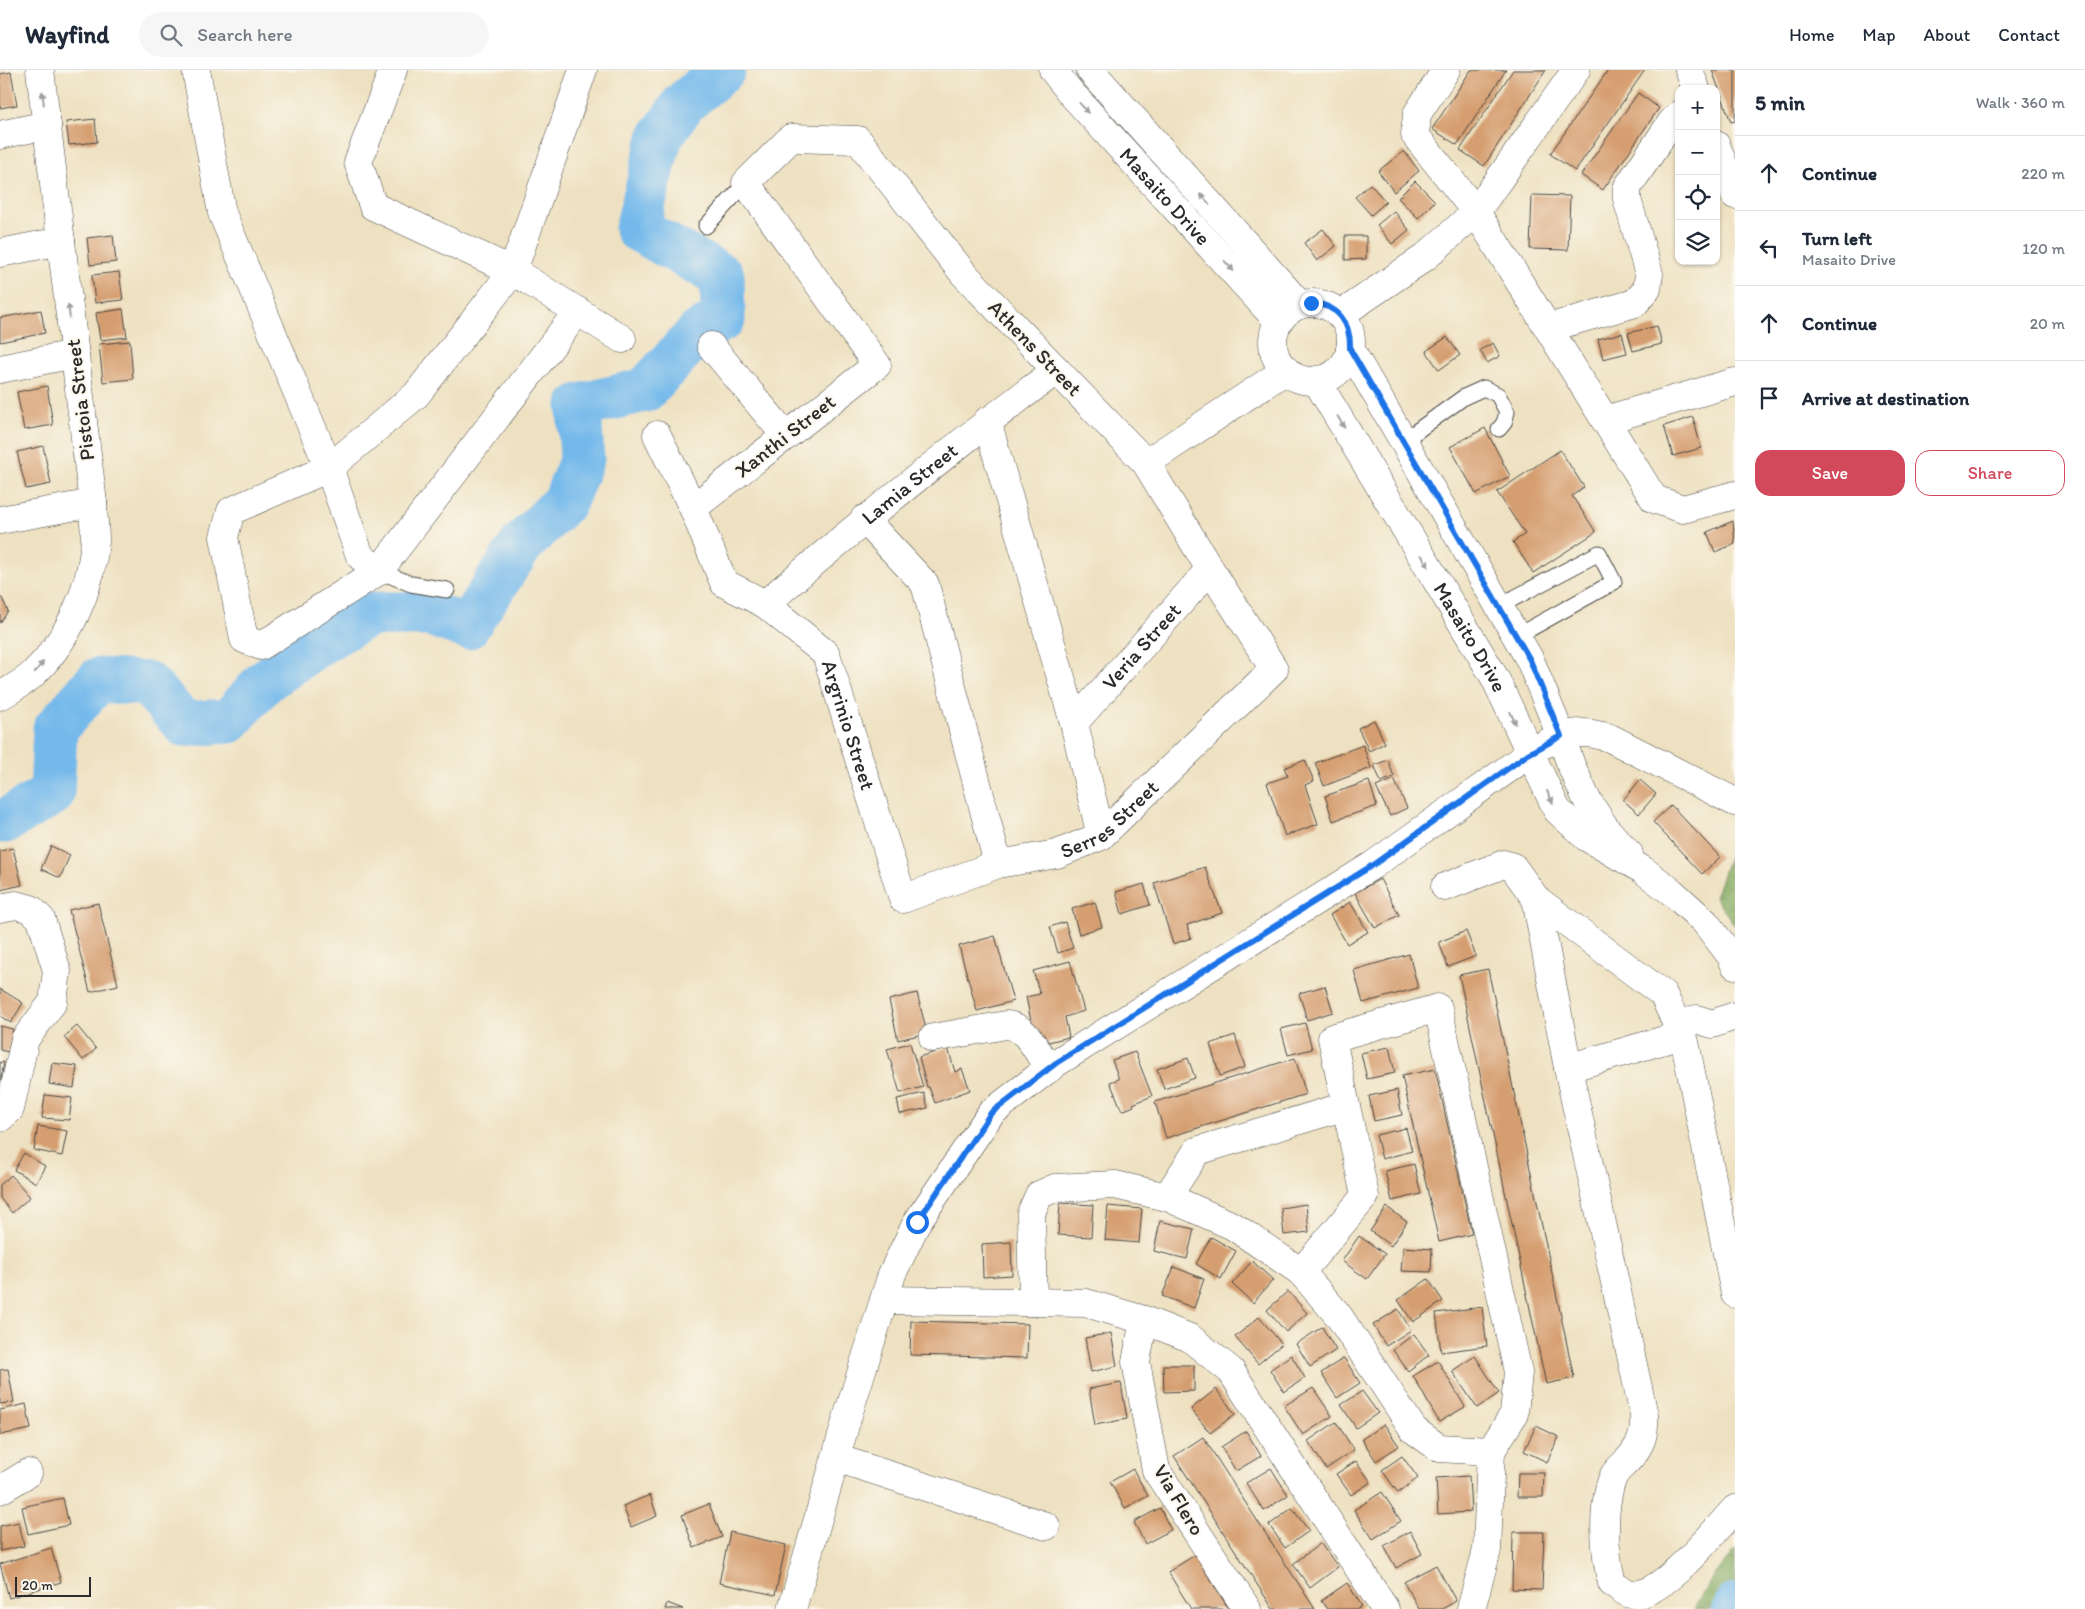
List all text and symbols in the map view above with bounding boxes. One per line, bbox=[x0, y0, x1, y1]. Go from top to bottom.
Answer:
search box bbox=[139, 12, 489, 57]
text: Wayfind bbox=[25, 20, 109, 49]
icon: search bbox=[157, 21, 185, 49]
text: Search here bbox=[197, 23, 293, 46]
text: Home bbox=[1789, 24, 1835, 46]
text: Map bbox=[1863, 24, 1896, 46]
text: About bbox=[1924, 24, 1970, 46]
text: Contact bbox=[1998, 24, 2060, 46]
map controls bbox=[1675, 85, 1720, 265]
button: + bbox=[1675, 85, 1720, 130]
one-way arrow bbox=[39, 89, 47, 105]
text: 5 min bbox=[1755, 90, 1805, 115]
text: Walk · 360 m bbox=[1976, 93, 2065, 112]
one-way arrow bbox=[1078, 101, 1090, 113]
button: − bbox=[1675, 130, 1720, 175]
street label: Masaito Drive bbox=[1115, 142, 1216, 250]
icon: ahead bbox=[1755, 159, 1783, 187]
text: Continue bbox=[1802, 162, 1877, 185]
text: 220 m bbox=[2021, 164, 2065, 183]
button: locate bbox=[1675, 175, 1720, 220]
one-way arrow bbox=[1200, 193, 1211, 206]
button: layers bbox=[1675, 220, 1720, 265]
text: Turn left bbox=[1802, 227, 1872, 250]
icon: left bbox=[1755, 234, 1783, 262]
text: 120 m bbox=[2022, 239, 2065, 258]
text: Masaito Drive bbox=[1802, 250, 1896, 269]
one-way arrow bbox=[1223, 260, 1235, 272]
route end bbox=[1300, 292, 1323, 315]
street label: Athens Street bbox=[983, 294, 1087, 401]
one-way arrow bbox=[65, 303, 73, 319]
icon: ahead bbox=[1755, 309, 1783, 337]
text: Continue bbox=[1802, 312, 1877, 335]
text: 20 m bbox=[2030, 314, 2065, 333]
street label: Pistoia Street bbox=[60, 338, 99, 462]
icon: arrive bbox=[1755, 384, 1783, 412]
text: Arrive at destination bbox=[1802, 387, 1969, 410]
street label: Xanthi Street bbox=[729, 388, 840, 483]
one-way arrow bbox=[1336, 416, 1346, 429]
street label: Lamia Street bbox=[856, 437, 962, 530]
button: Save bbox=[1755, 450, 1905, 496]
button: Share bbox=[1915, 450, 2065, 496]
one-way arrow bbox=[1420, 555, 1429, 568]
street label: Masaito Drive bbox=[1428, 578, 1513, 696]
street label: Veria Street bbox=[1096, 598, 1186, 695]
street label: Argrinio Street bbox=[817, 657, 881, 793]
one-way arrow bbox=[33, 661, 44, 674]
one-way arrow bbox=[1509, 711, 1517, 725]
street label: Serres Street bbox=[1056, 774, 1163, 863]
one-way arrow bbox=[1546, 790, 1554, 804]
route start bbox=[906, 1211, 929, 1234]
street label: Via Flero bbox=[1149, 1460, 1210, 1540]
scale bar bbox=[15, 1574, 91, 1597]
text: 20 m bbox=[22, 1577, 53, 1594]

